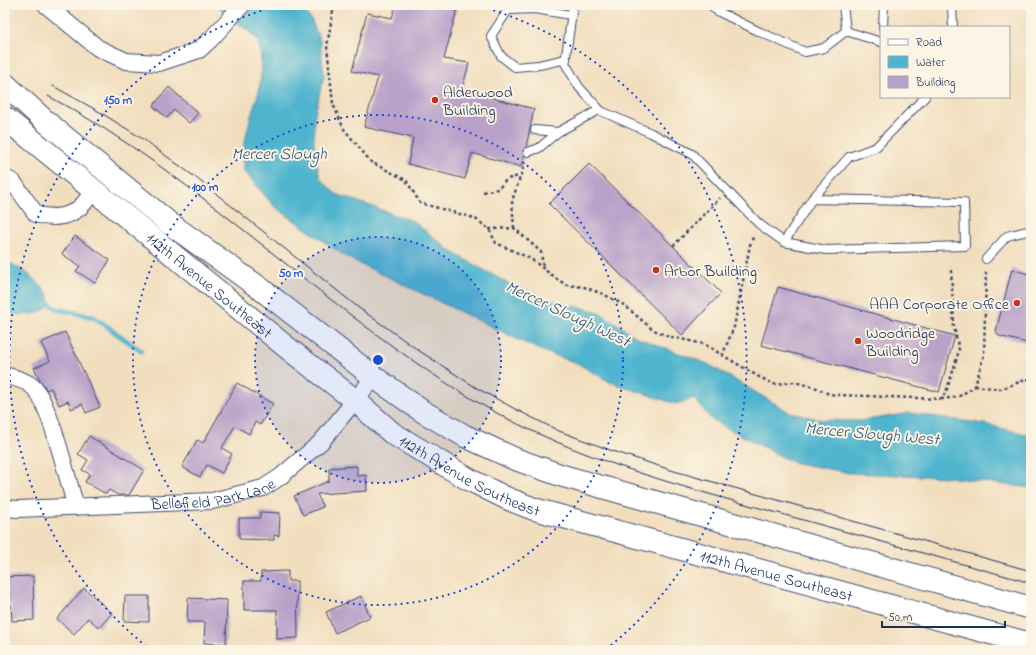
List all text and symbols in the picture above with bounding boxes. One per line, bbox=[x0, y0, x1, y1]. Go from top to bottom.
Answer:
legend bbox=[880, 26, 1010, 98]
text: Road bbox=[916, 34, 942, 52]
text: Water bbox=[916, 54, 945, 72]
text: Building bbox=[915, 74, 955, 93]
place label: Alderwood Building bbox=[442, 81, 513, 123]
text: 150 m bbox=[104, 92, 133, 110]
marker: Alderwood Building bbox=[430, 95, 440, 105]
water label: Mercer Slough bbox=[231, 142, 328, 168]
text: 100 m bbox=[192, 179, 219, 197]
street label: 112th Avenue Southeast bbox=[140, 227, 277, 346]
place label: Arbor Building bbox=[664, 260, 757, 284]
text: 50 m bbox=[279, 265, 304, 283]
marker: Arbor Building bbox=[651, 265, 661, 275]
water label: Mercer Slough West bbox=[501, 275, 636, 356]
place label: AAA Corporate Office bbox=[869, 293, 1010, 317]
marker: AAA Corporate Office bbox=[1012, 298, 1022, 308]
place label: Woodridge Building bbox=[865, 322, 936, 364]
marker: Woodridge Building bbox=[853, 336, 863, 346]
centre of rings bbox=[371, 353, 385, 367]
water label: Mercer Slough West bbox=[804, 416, 942, 454]
street label: 112th Avenue Southeast bbox=[394, 430, 543, 524]
street label: Bellefield Park Lane bbox=[149, 472, 282, 518]
street label: 112th Avenue Southeast bbox=[697, 545, 856, 609]
scale bar bbox=[882, 603, 1005, 629]
text: 50 m bbox=[888, 609, 912, 627]

